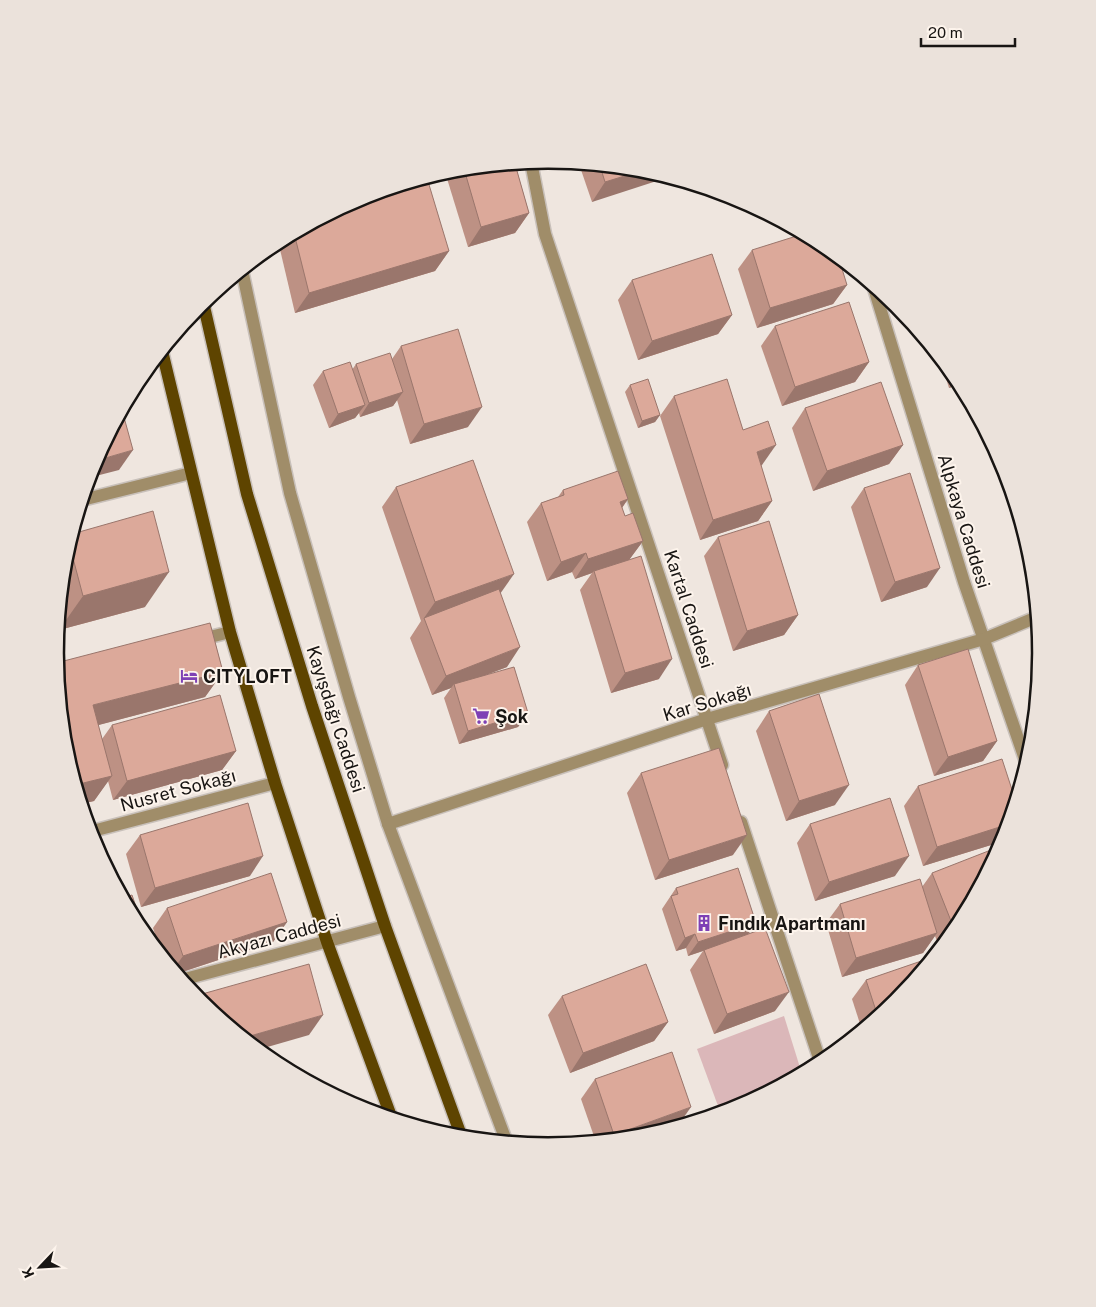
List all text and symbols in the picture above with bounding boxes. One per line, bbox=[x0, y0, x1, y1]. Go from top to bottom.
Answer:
scale bar bbox=[921, 15, 1015, 47]
text: 20 m bbox=[928, 24, 963, 41]
street label: Alpkaya Caddesi bbox=[934, 451, 994, 591]
street label: Kartal Caddesi bbox=[660, 547, 718, 671]
street label: Kayışdağı Caddesi bbox=[302, 643, 370, 795]
hotel icon: CITYLOFT bbox=[179, 666, 199, 686]
place label: CITYLOFT bbox=[203, 666, 292, 687]
street label: Kar Sokağı bbox=[660, 679, 754, 725]
supermarket icon: Şok bbox=[471, 706, 491, 726]
place label: Şok bbox=[495, 706, 529, 727]
street label: Nusret Sokağı bbox=[118, 764, 238, 816]
street label: Akyazı Caddesi bbox=[215, 909, 343, 963]
building icon: Fındık Apartmanı bbox=[694, 913, 714, 933]
place label: Fındık Apartmanı bbox=[718, 913, 866, 934]
north arrow bbox=[15, 1242, 65, 1292]
text: K bbox=[19, 1265, 38, 1280]

